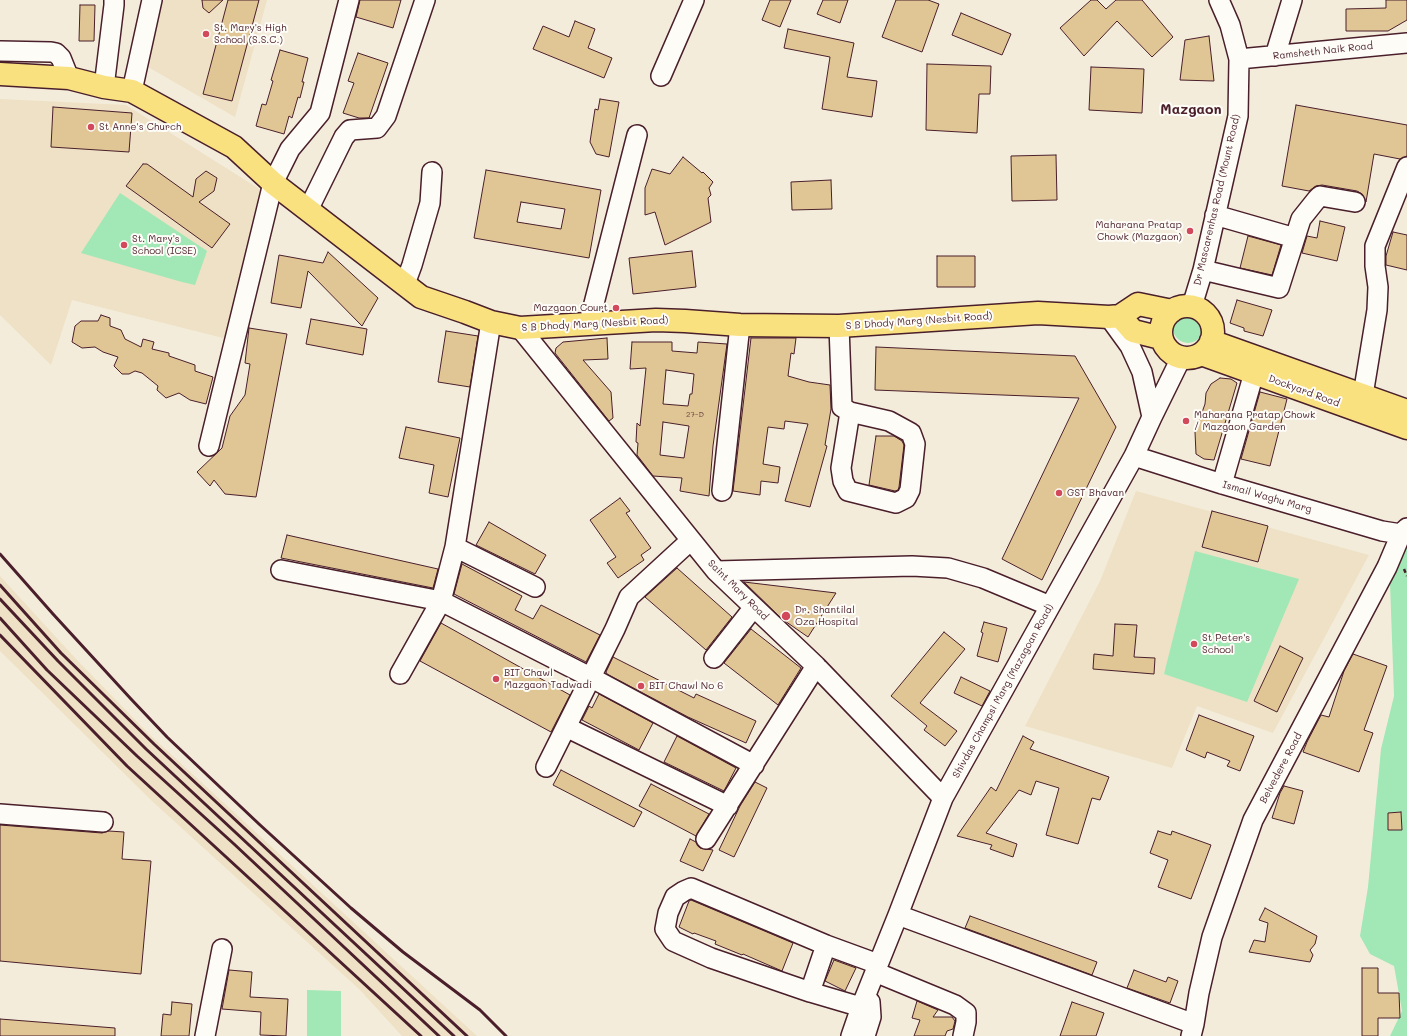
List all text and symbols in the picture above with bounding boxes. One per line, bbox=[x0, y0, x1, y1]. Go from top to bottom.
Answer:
place label: St. Mary's High School (S.S.C.) bbox=[214, 22, 287, 46]
marker: St. Mary's High School (S.S.C.) bbox=[201, 29, 211, 39]
street label: Ramsheth Naik Road bbox=[1272, 40, 1374, 62]
district label: Mazgaon bbox=[1160, 102, 1222, 118]
street label: Dr Mascarenhas Road (Mount Road) bbox=[1191, 113, 1243, 287]
place label: St Anne's Church bbox=[99, 121, 181, 133]
marker: St Anne's Church bbox=[86, 122, 96, 132]
place label: Maharana Pratap Chowk (Mazgaon) bbox=[1096, 219, 1182, 242]
marker: Maharana Pratap Chowk (Mazgaon) bbox=[1185, 226, 1195, 236]
place label: St. Mary's School (ICSE) bbox=[132, 233, 196, 256]
marker: St. Mary's School (ICSE) bbox=[119, 240, 129, 250]
place label: Mazgaon Court bbox=[534, 302, 608, 314]
marker: Mazgaon Court bbox=[611, 303, 621, 313]
street label: S B Dhody Marg (Nesbit Road) bbox=[845, 310, 993, 332]
street label: S B Dhody Marg (Nesbit Road) bbox=[521, 314, 669, 334]
street label: Dockyard Road bbox=[1267, 373, 1341, 409]
place label: Maharana Pratap Chowk / Mazgaon Garden bbox=[1194, 409, 1315, 432]
house number: 27-D bbox=[686, 410, 704, 420]
marker: Maharana Pratap Chowk / Mazgaon Garden bbox=[1181, 416, 1191, 426]
street label: Ismail Waghu Marg bbox=[1221, 479, 1313, 515]
place label: GST Bhavan bbox=[1067, 487, 1124, 499]
marker: GST Bhavan bbox=[1054, 488, 1064, 498]
street label: Saint Mary Road bbox=[705, 557, 771, 623]
street label: Shivdas Champsi Marg (Mazagoan Road) bbox=[950, 602, 1056, 780]
place label: Dr. Shantilal Oza Hospital bbox=[795, 604, 858, 628]
marker: Dr. Shantilal Oza Hospital bbox=[780, 610, 792, 622]
place label: St Peter's School bbox=[1202, 632, 1250, 656]
marker: St Peter's School bbox=[1189, 639, 1199, 649]
place label: BIT Chawl Mazgaon Tadwadi bbox=[504, 667, 592, 690]
marker: BIT Chawl Mazgaon Tadwadi bbox=[491, 674, 501, 684]
place label: BIT Chawl No 6 bbox=[649, 680, 723, 692]
marker: BIT Chawl No 6 bbox=[636, 681, 646, 691]
street label: Belvedere Road bbox=[1257, 731, 1305, 805]

